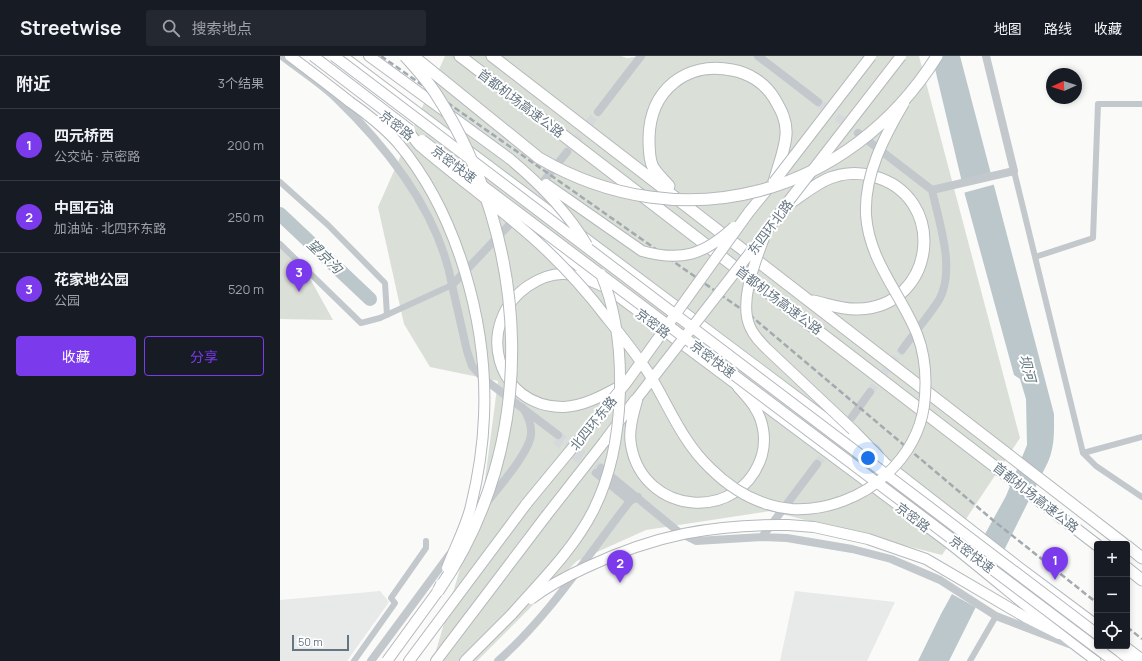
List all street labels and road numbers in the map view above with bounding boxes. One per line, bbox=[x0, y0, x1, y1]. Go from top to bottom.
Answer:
street label: 首都机场高速公路 bbox=[474, 65, 568, 141]
street label: 京密路 bbox=[376, 106, 418, 144]
street label: 京密快速 bbox=[428, 141, 480, 187]
street label: 东四环北路 bbox=[743, 196, 797, 258]
street label: 首都机场高速公路 bbox=[732, 262, 826, 338]
street label: 京密路 bbox=[632, 304, 674, 342]
street label: 京密快速 bbox=[687, 336, 739, 382]
street label: 北四环东路 bbox=[566, 392, 620, 454]
street label: 首都机场高速公路 bbox=[989, 458, 1083, 536]
street label: 京密路 bbox=[892, 498, 934, 536]
street label: 京密快速 bbox=[946, 531, 998, 577]

